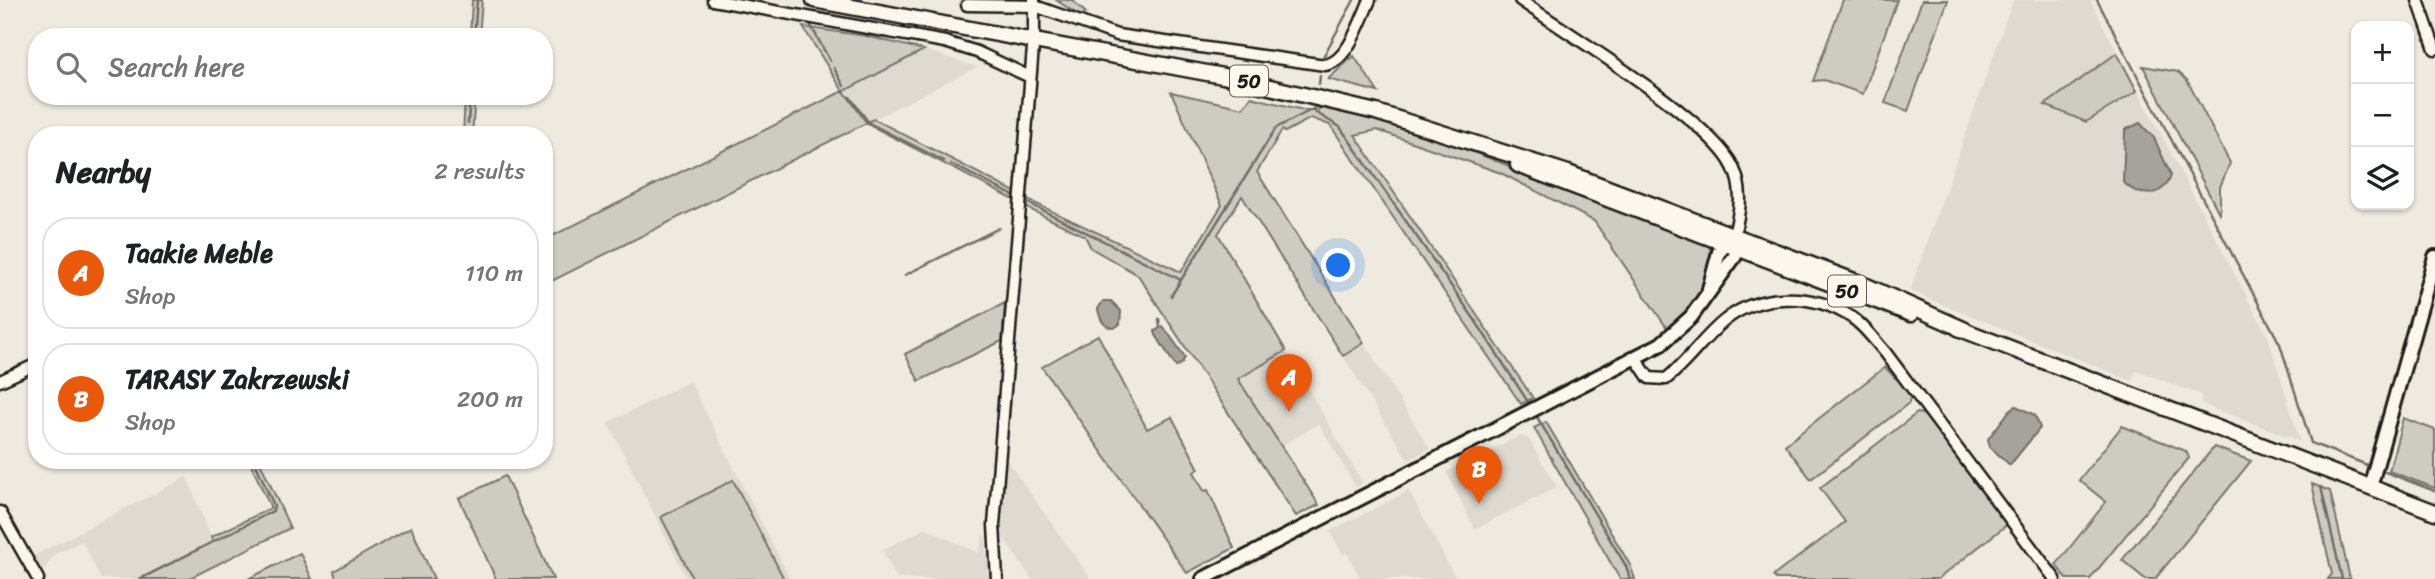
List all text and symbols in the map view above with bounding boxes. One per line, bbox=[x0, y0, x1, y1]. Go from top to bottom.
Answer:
map controls bbox=[2351, 21, 2414, 210]
button: + bbox=[2351, 21, 2414, 84]
search box bbox=[28, 28, 553, 105]
text: Search here bbox=[108, 44, 245, 90]
icon: search bbox=[52, 48, 90, 86]
road number: 50 bbox=[1230, 66, 1268, 96]
button: − bbox=[2351, 84, 2414, 147]
text: Nearby bbox=[56, 145, 151, 199]
button: layers bbox=[2351, 147, 2414, 210]
text: 2 results bbox=[434, 151, 525, 192]
text: Taakie Meble bbox=[125, 230, 273, 276]
your location bbox=[1321, 248, 1355, 282]
text: A bbox=[73, 253, 89, 294]
text: 110 m bbox=[465, 253, 523, 294]
text: Shop bbox=[125, 276, 175, 317]
road number: 50 bbox=[1828, 276, 1866, 306]
pin: A bbox=[1266, 354, 1312, 412]
text: TARASY Zakrzewski bbox=[125, 356, 349, 402]
text: B bbox=[74, 379, 88, 420]
text: 200 m bbox=[457, 379, 523, 420]
text: Shop bbox=[125, 402, 175, 443]
pin: B bbox=[1456, 446, 1502, 504]

